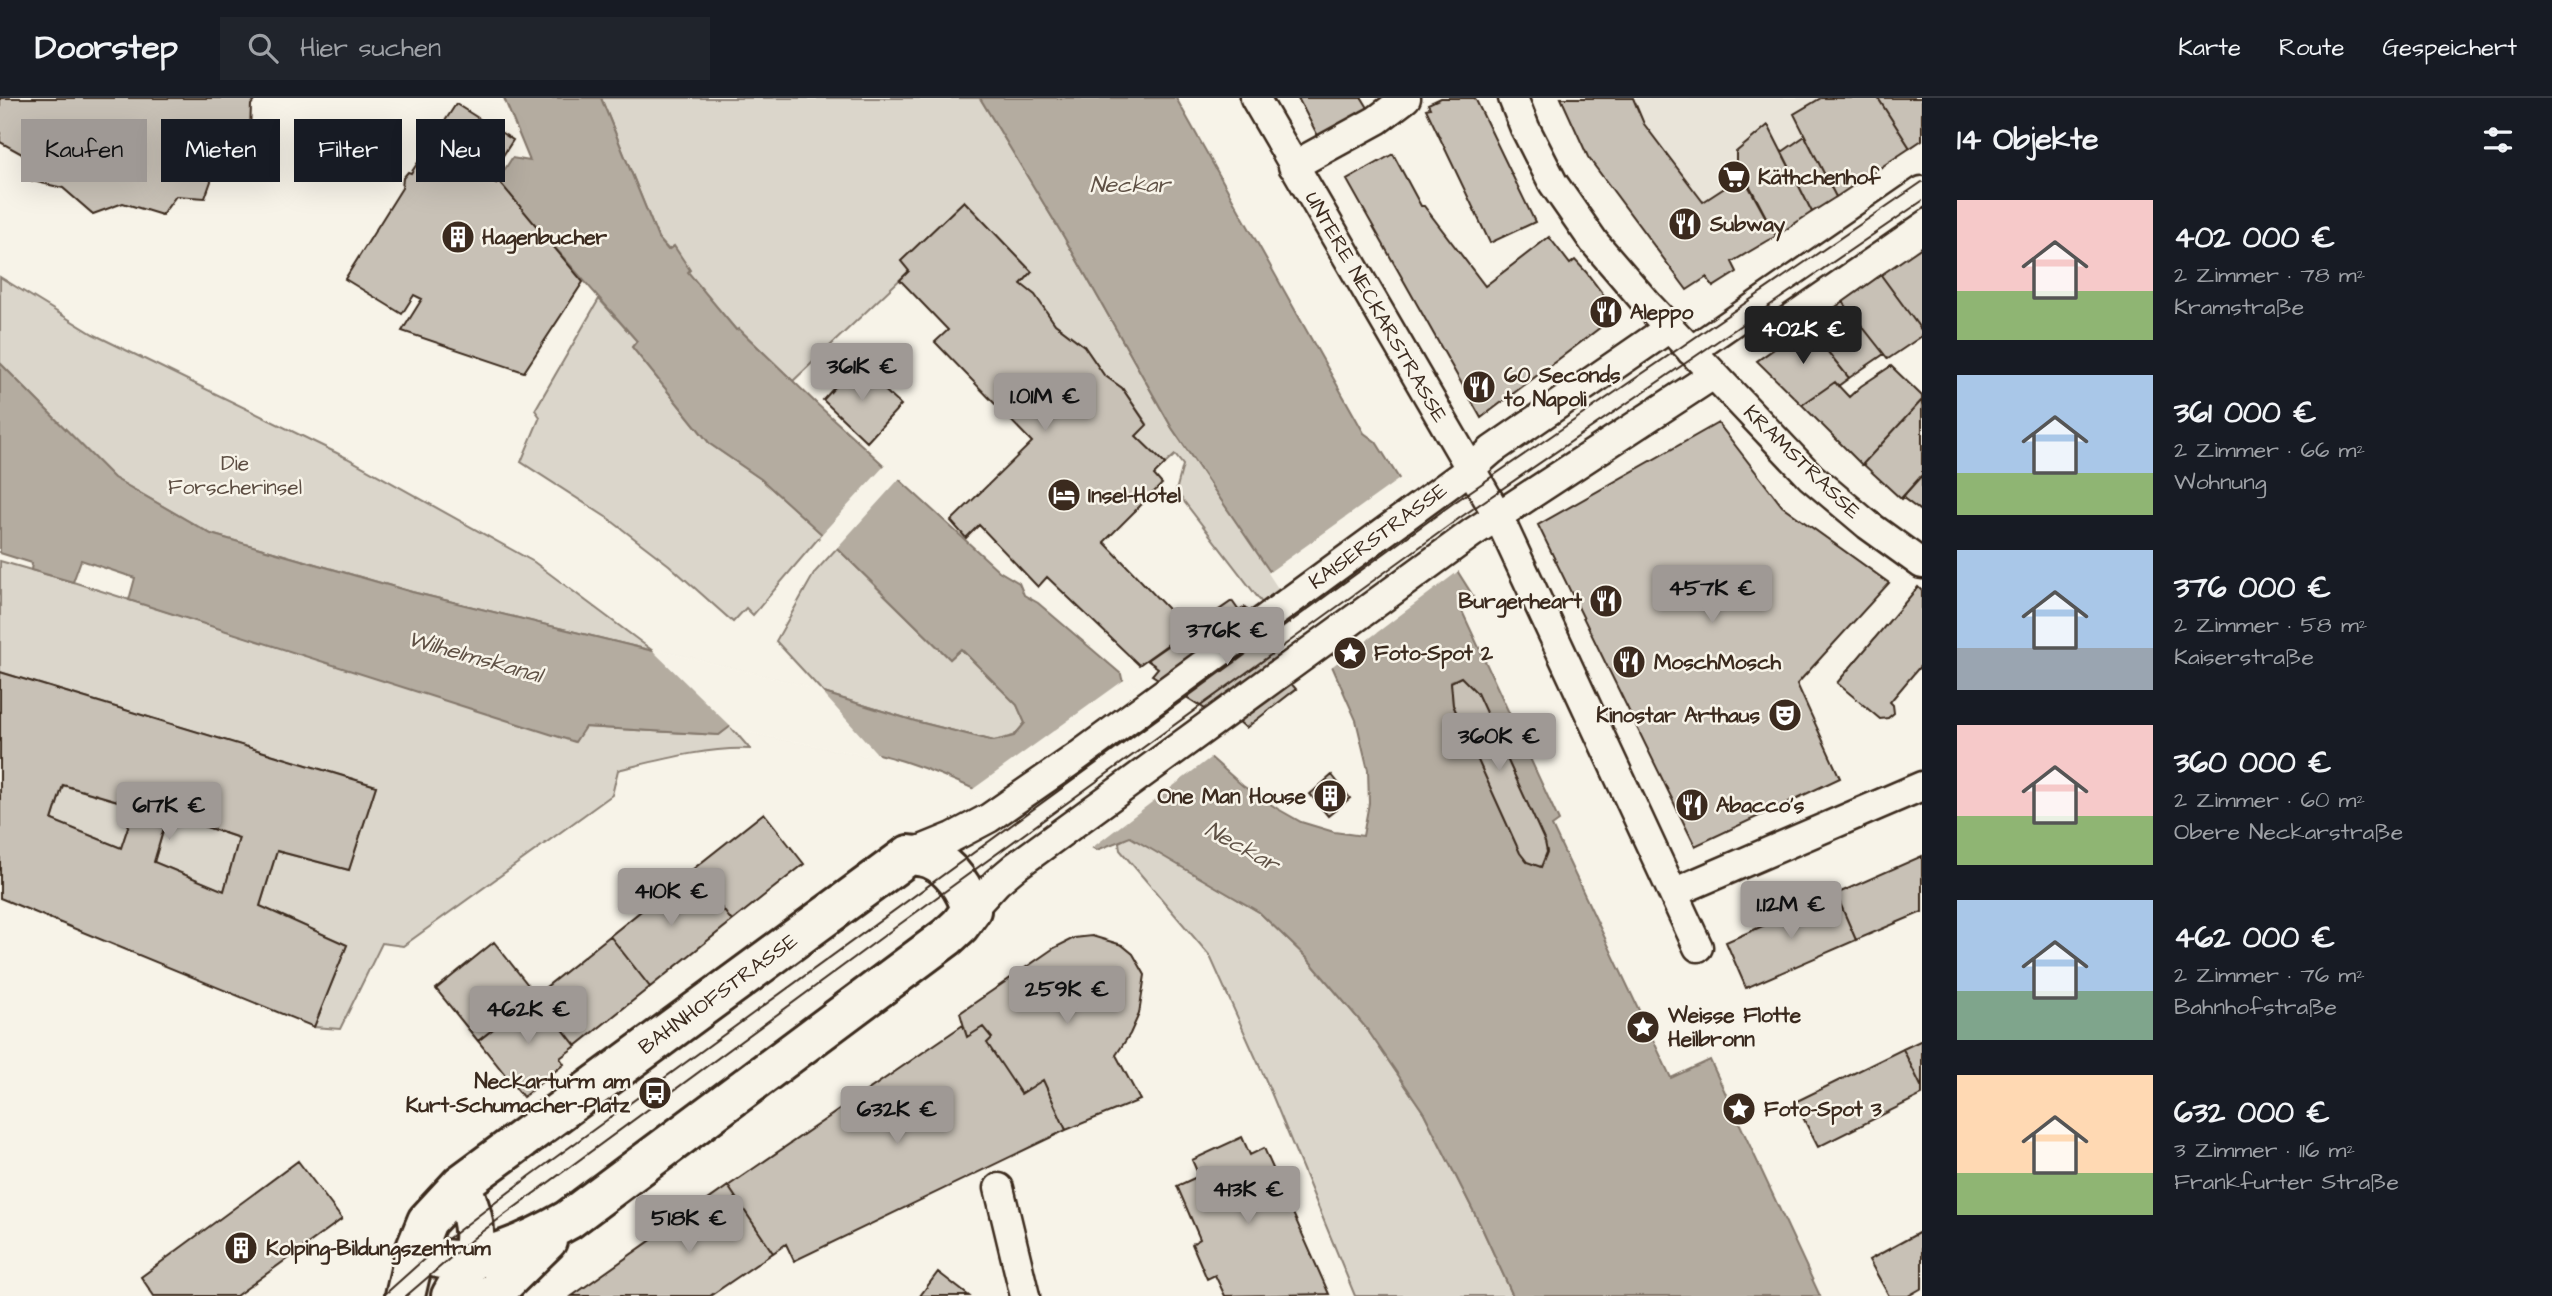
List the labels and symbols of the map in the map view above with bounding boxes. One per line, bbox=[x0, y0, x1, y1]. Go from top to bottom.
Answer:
supermarket icon: Käthchenhof bbox=[1715, 158, 1753, 196]
place label: Käthchenhof bbox=[1758, 163, 1881, 192]
water label: Neckar bbox=[1090, 169, 1172, 201]
street label: UNTERE NECKARSTRASSE bbox=[1298, 186, 1454, 428]
restaurant icon: Subway bbox=[1666, 205, 1704, 243]
place label: Subway bbox=[1709, 210, 1786, 242]
building icon: Hagenbucher bbox=[439, 218, 477, 256]
place label: Hagenbucher bbox=[482, 223, 608, 254]
restaurant icon: Aleppo bbox=[1587, 293, 1625, 331]
place label: Aleppo bbox=[1630, 298, 1693, 328]
pin: 402K € bbox=[1746, 306, 1860, 366]
pin: 361K € bbox=[805, 344, 919, 403]
place label: 60 Seconds to Napoli bbox=[1503, 361, 1621, 415]
restaurant icon: 60 Seconds to Napoli bbox=[1460, 368, 1498, 406]
pin: 1.01M € bbox=[980, 374, 1110, 433]
street label: KRAMSTRASSE bbox=[1737, 398, 1867, 526]
park label: Die Forscherinsel bbox=[168, 449, 302, 502]
hotel icon: Insel-Hotel bbox=[1045, 476, 1083, 514]
street label: KAISERSTRASSE bbox=[1303, 476, 1454, 596]
place label: Insel-Hotel bbox=[1088, 481, 1182, 510]
pin: 457K € bbox=[1655, 566, 1769, 625]
restaurant icon: Burgerheart bbox=[1587, 582, 1625, 620]
place label: Burgerheart bbox=[1459, 587, 1583, 618]
pin: 376K € bbox=[1170, 608, 1284, 667]
water label: Wilhelmskanal bbox=[404, 623, 549, 692]
place icon: Foto-Spot 2 bbox=[1331, 634, 1369, 672]
place label: Foto-Spot 2 bbox=[1374, 639, 1494, 669]
restaurant icon: MoschMosch bbox=[1610, 643, 1648, 681]
place label: MoschMosch bbox=[1654, 648, 1781, 677]
theatre icon: Kinostar Arthaus bbox=[1766, 696, 1804, 734]
place label: Kinostar Arthaus bbox=[1596, 701, 1760, 730]
pin: 360K € bbox=[1442, 714, 1556, 773]
building icon: One Man House bbox=[1311, 777, 1349, 815]
pin: 617K € bbox=[112, 782, 226, 842]
place label: One Man House bbox=[1158, 782, 1307, 811]
restaurant icon: Abacco's bbox=[1673, 786, 1711, 824]
place label: Abacco's bbox=[1716, 791, 1805, 820]
water label: Neckar bbox=[1199, 814, 1287, 881]
pin: 410K € bbox=[614, 868, 728, 928]
pin: 1.12M € bbox=[1726, 882, 1856, 941]
street label: BAHNHOFSTRASSE bbox=[633, 926, 804, 1062]
pin: 259K € bbox=[1010, 967, 1124, 1026]
pin: 462K € bbox=[471, 986, 585, 1046]
place label: Weisse Flotte Heilbronn bbox=[1667, 1001, 1802, 1054]
place icon: Weisse Flotte Heilbronn bbox=[1624, 1008, 1662, 1046]
place label: Neckarturm am Kurt-Schumacher-Platz bbox=[406, 1067, 631, 1120]
bus stop icon: Neckarturm am Kurt-Schumacher-Platz bbox=[636, 1074, 674, 1112]
pin: 632K € bbox=[840, 1086, 954, 1146]
place icon: Foto-Spot 3 bbox=[1720, 1090, 1758, 1128]
place label: Foto-Spot 3 bbox=[1764, 1095, 1882, 1125]
pin: 413K € bbox=[1191, 1166, 1305, 1226]
pin: 518K € bbox=[632, 1196, 746, 1255]
building icon: Kolping-Bildungszentrum bbox=[222, 1229, 260, 1267]
place label: Kolping-Bildungszentrum bbox=[266, 1234, 491, 1265]

